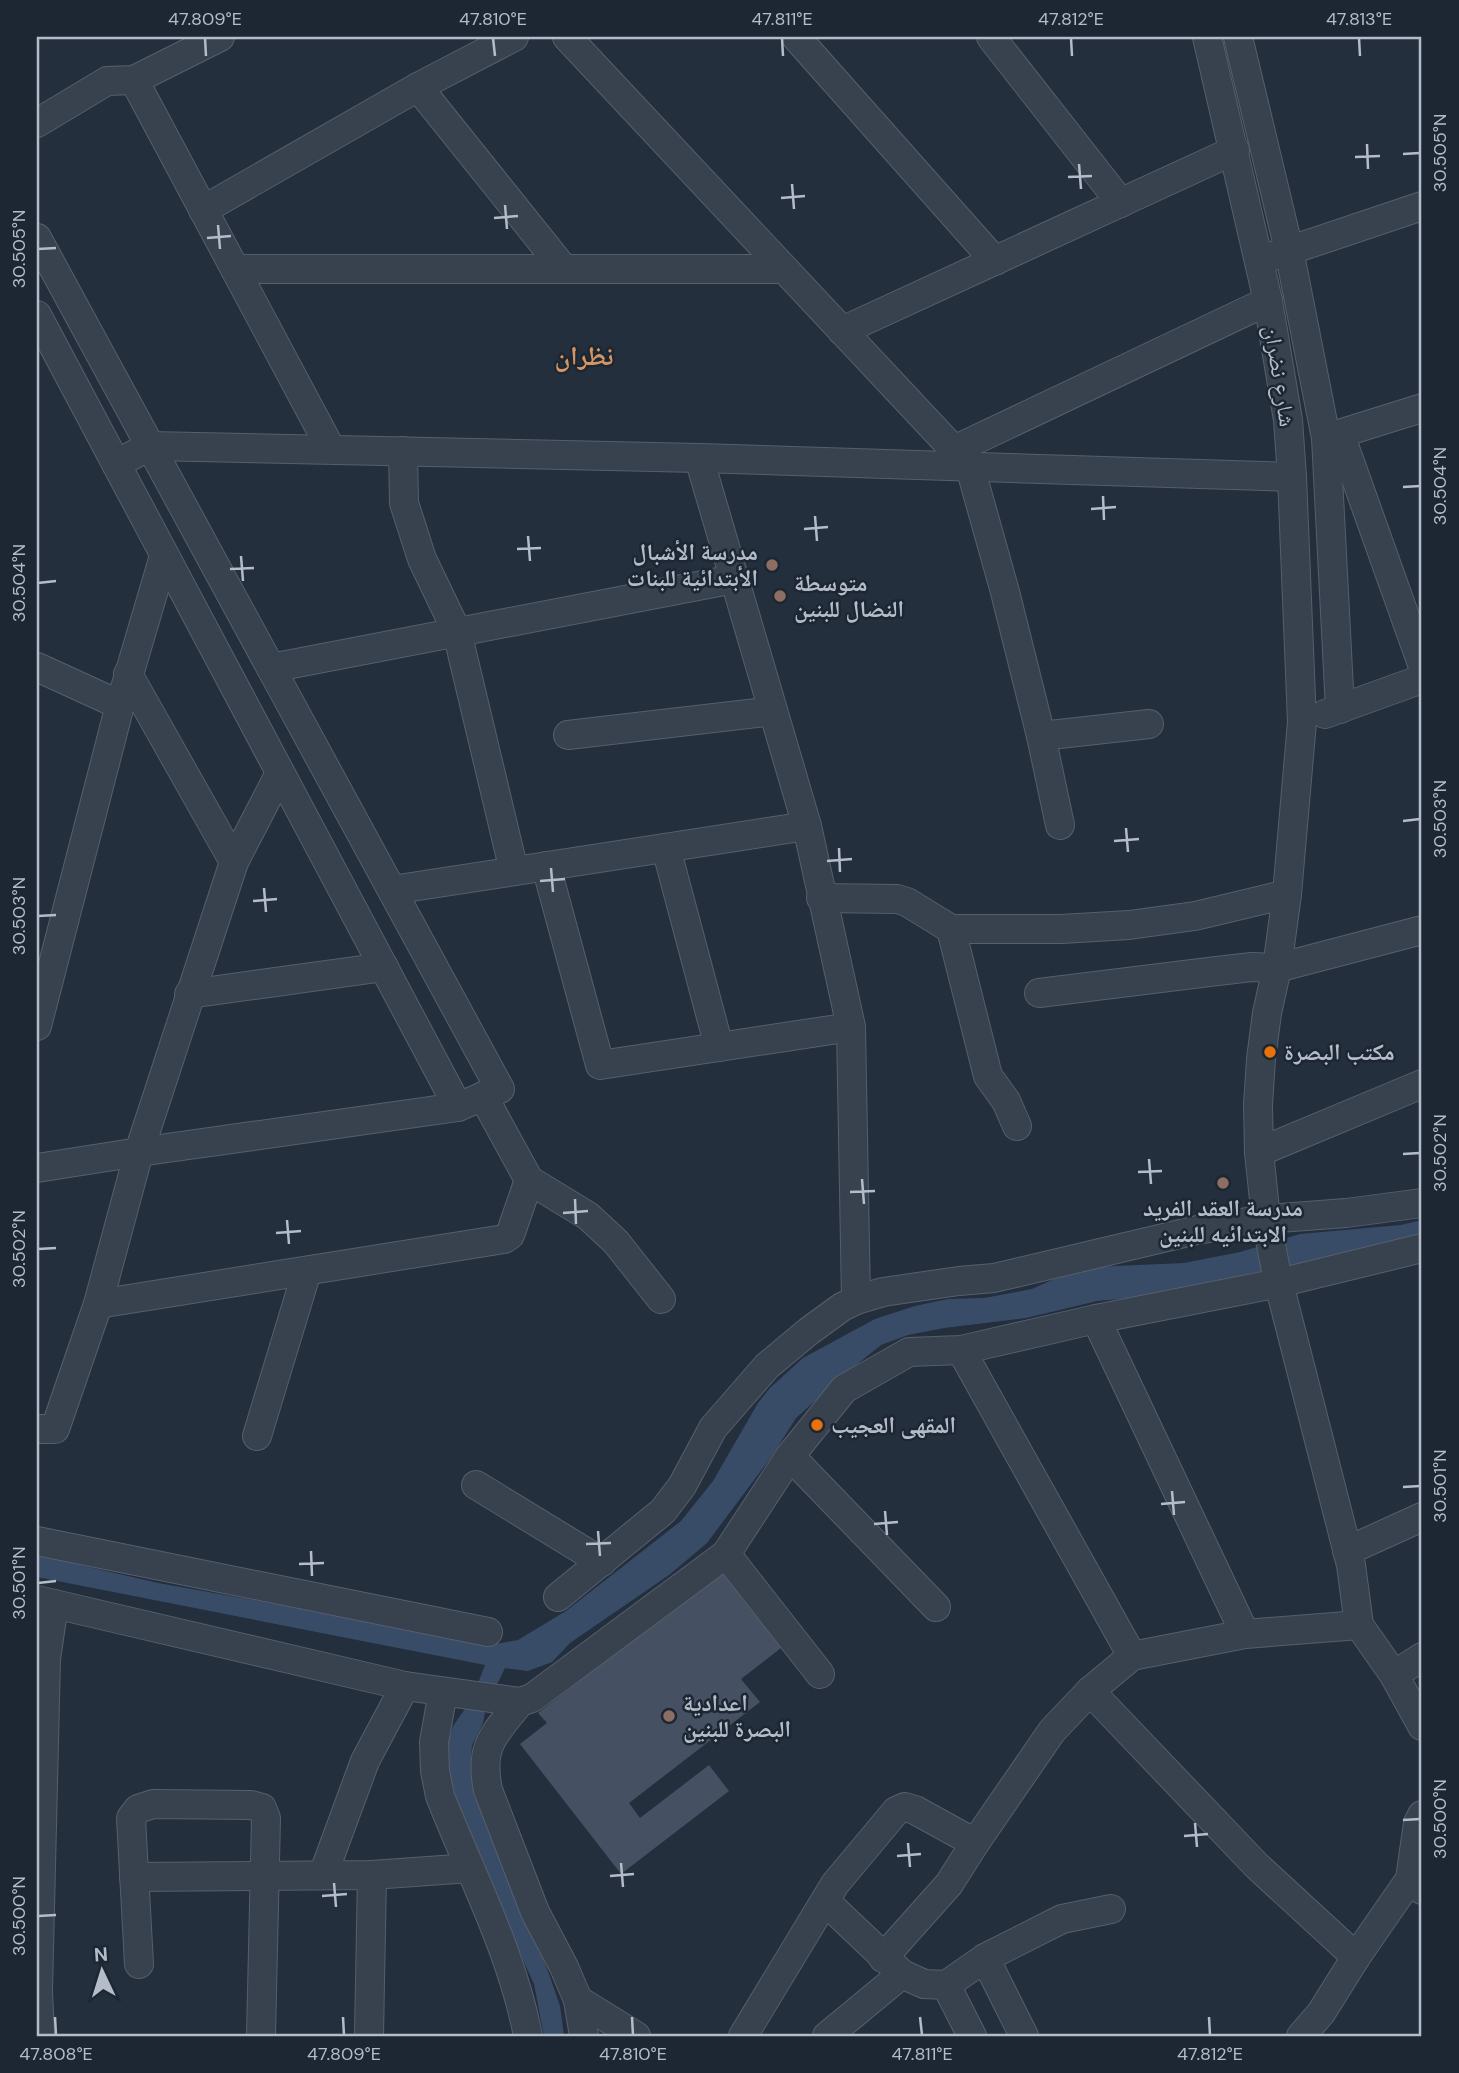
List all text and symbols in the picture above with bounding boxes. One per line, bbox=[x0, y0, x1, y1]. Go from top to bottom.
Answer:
text: 47.809°E bbox=[168, 7, 242, 31]
text: 47.810°E bbox=[459, 7, 527, 31]
text: 47.811°E bbox=[751, 7, 813, 31]
text: 47.812°E bbox=[1038, 7, 1104, 31]
text: 47.813°E bbox=[1326, 7, 1392, 31]
text: 30.505°N bbox=[1428, 114, 1452, 192]
text: 30.505°N bbox=[7, 210, 31, 288]
street label: شارع نضران bbox=[1257, 323, 1303, 429]
district label: نظران bbox=[555, 339, 613, 373]
text: 30.504°N bbox=[1428, 447, 1452, 525]
place label: مدرسة الأشبال الأبتدائية للبنات bbox=[627, 537, 758, 593]
text: 30.504°N bbox=[7, 544, 31, 622]
marker: مدرسة الأشبال الأبتدائية للبنات bbox=[764, 557, 780, 573]
place label: متوسطة النضال للبنين bbox=[794, 568, 904, 624]
marker: متوسطة النضال للبنين bbox=[772, 588, 788, 604]
text: 30.503°N bbox=[1428, 780, 1452, 858]
text: 30.503°N bbox=[7, 877, 31, 955]
place label: مكتب البصرة bbox=[1284, 1037, 1395, 1067]
marker: مكتب البصرة bbox=[1262, 1044, 1278, 1060]
text: 30.502°N bbox=[1428, 1114, 1452, 1192]
marker: مدرسة العقد الفريد الابتدائيه للبنين bbox=[1215, 1175, 1231, 1191]
place label: مدرسة العقد الفريد الابتدائيه للبنين bbox=[1143, 1193, 1303, 1249]
text: 30.502°N bbox=[7, 1210, 31, 1288]
place label: المقهى العجيب bbox=[831, 1410, 956, 1440]
marker: المقهى العجيب bbox=[809, 1417, 825, 1433]
text: 30.501°N bbox=[1428, 1449, 1452, 1523]
text: 30.501°N bbox=[7, 1546, 31, 1620]
place label: اعدادية البصرة للبنين bbox=[683, 1688, 791, 1744]
marker: اعدادية البصرة للبنين bbox=[661, 1708, 677, 1724]
text: 30.500°N bbox=[1428, 1779, 1452, 1859]
text: 30.500°N bbox=[7, 1876, 31, 1956]
north arrow bbox=[66, 1937, 136, 2007]
text: N bbox=[93, 1942, 109, 1967]
text: 47.808°E bbox=[19, 2042, 93, 2066]
text: 47.809°E bbox=[307, 2042, 381, 2066]
text: 47.810°E bbox=[599, 2042, 667, 2066]
text: 47.811°E bbox=[891, 2042, 953, 2066]
text: 47.812°E bbox=[1177, 2042, 1243, 2066]

